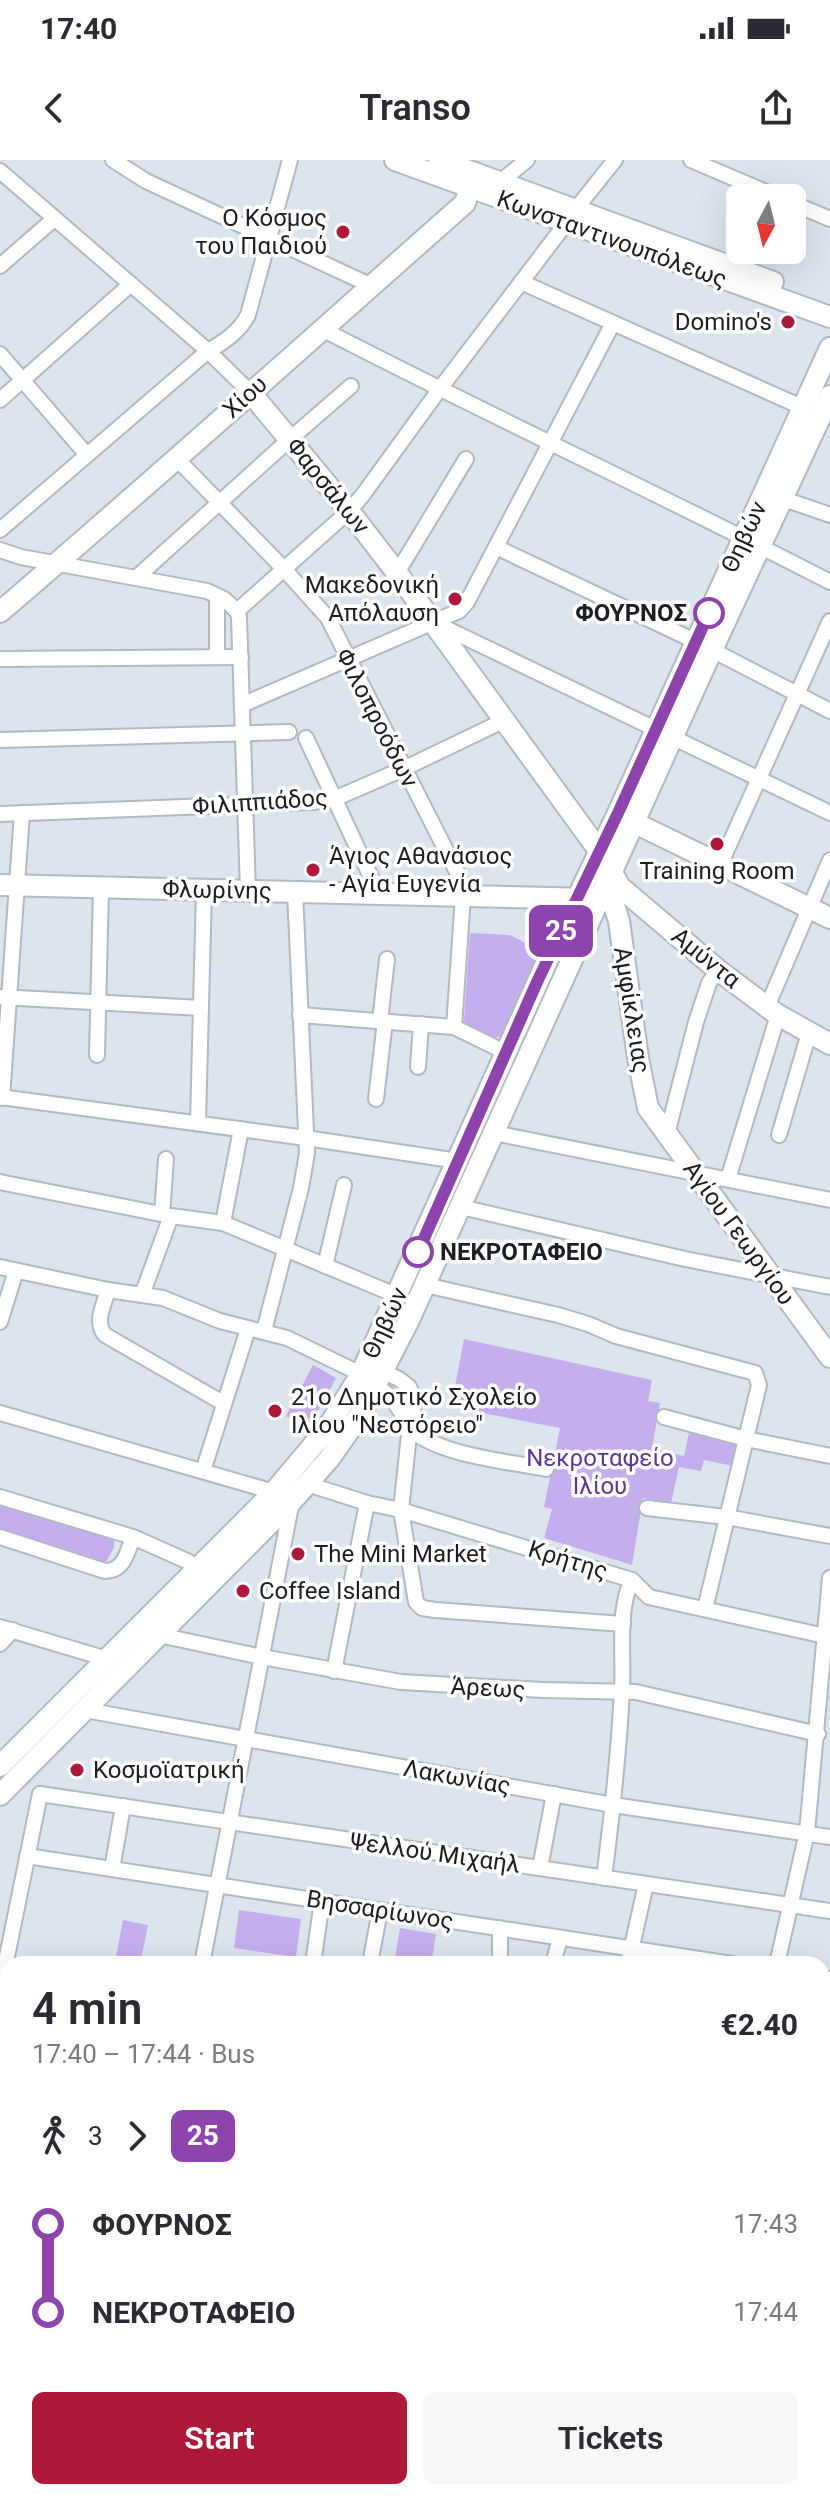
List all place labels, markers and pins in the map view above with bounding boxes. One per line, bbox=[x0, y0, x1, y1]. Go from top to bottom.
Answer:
place label: Ο Κόσμος του Παιδιού bbox=[195, 204, 327, 260]
marker: Ο Κόσμος του Παιδιού bbox=[334, 223, 352, 241]
place label: Domino's bbox=[675, 308, 772, 336]
marker: Domino's bbox=[779, 313, 797, 331]
place label: Μακεδονική Απόλαυση bbox=[305, 571, 439, 627]
marker: Μακεδονική Απόλαυση bbox=[446, 590, 464, 608]
marker: ΦΟΥΡΝΟΣ bbox=[694, 598, 724, 628]
place label: ΦΟΥΡΝΟΣ bbox=[575, 599, 687, 627]
marker: Training Room bbox=[708, 835, 726, 853]
place label: Άγιος Αθανάσιος - Αγία Ευγενία bbox=[329, 842, 512, 898]
place label: Training Room bbox=[640, 857, 794, 885]
marker: Άγιος Αθανάσιος - Αγία Ευγενία bbox=[304, 861, 322, 879]
marker: ΝΕΚΡΟΤΑΦΕΙΟ bbox=[403, 1237, 433, 1267]
place label: ΝΕΚΡΟΤΑΦΕΙΟ bbox=[440, 1238, 603, 1266]
place label: 21ο Δημοτικό Σχολείο Ιλίου "Νεστόρειο" bbox=[291, 1383, 537, 1439]
marker: 21ο Δημοτικό Σχολείο Ιλίου "Νεστόρειο" bbox=[266, 1402, 284, 1420]
place label: The Mini Market bbox=[314, 1540, 487, 1568]
marker: The Mini Market bbox=[289, 1545, 307, 1563]
place label: Coffee Island bbox=[259, 1577, 401, 1605]
marker: Coffee Island bbox=[234, 1582, 252, 1600]
place label: Κοσμοϊατρική bbox=[93, 1756, 245, 1784]
marker: Κοσμοϊατρική bbox=[68, 1761, 86, 1779]

